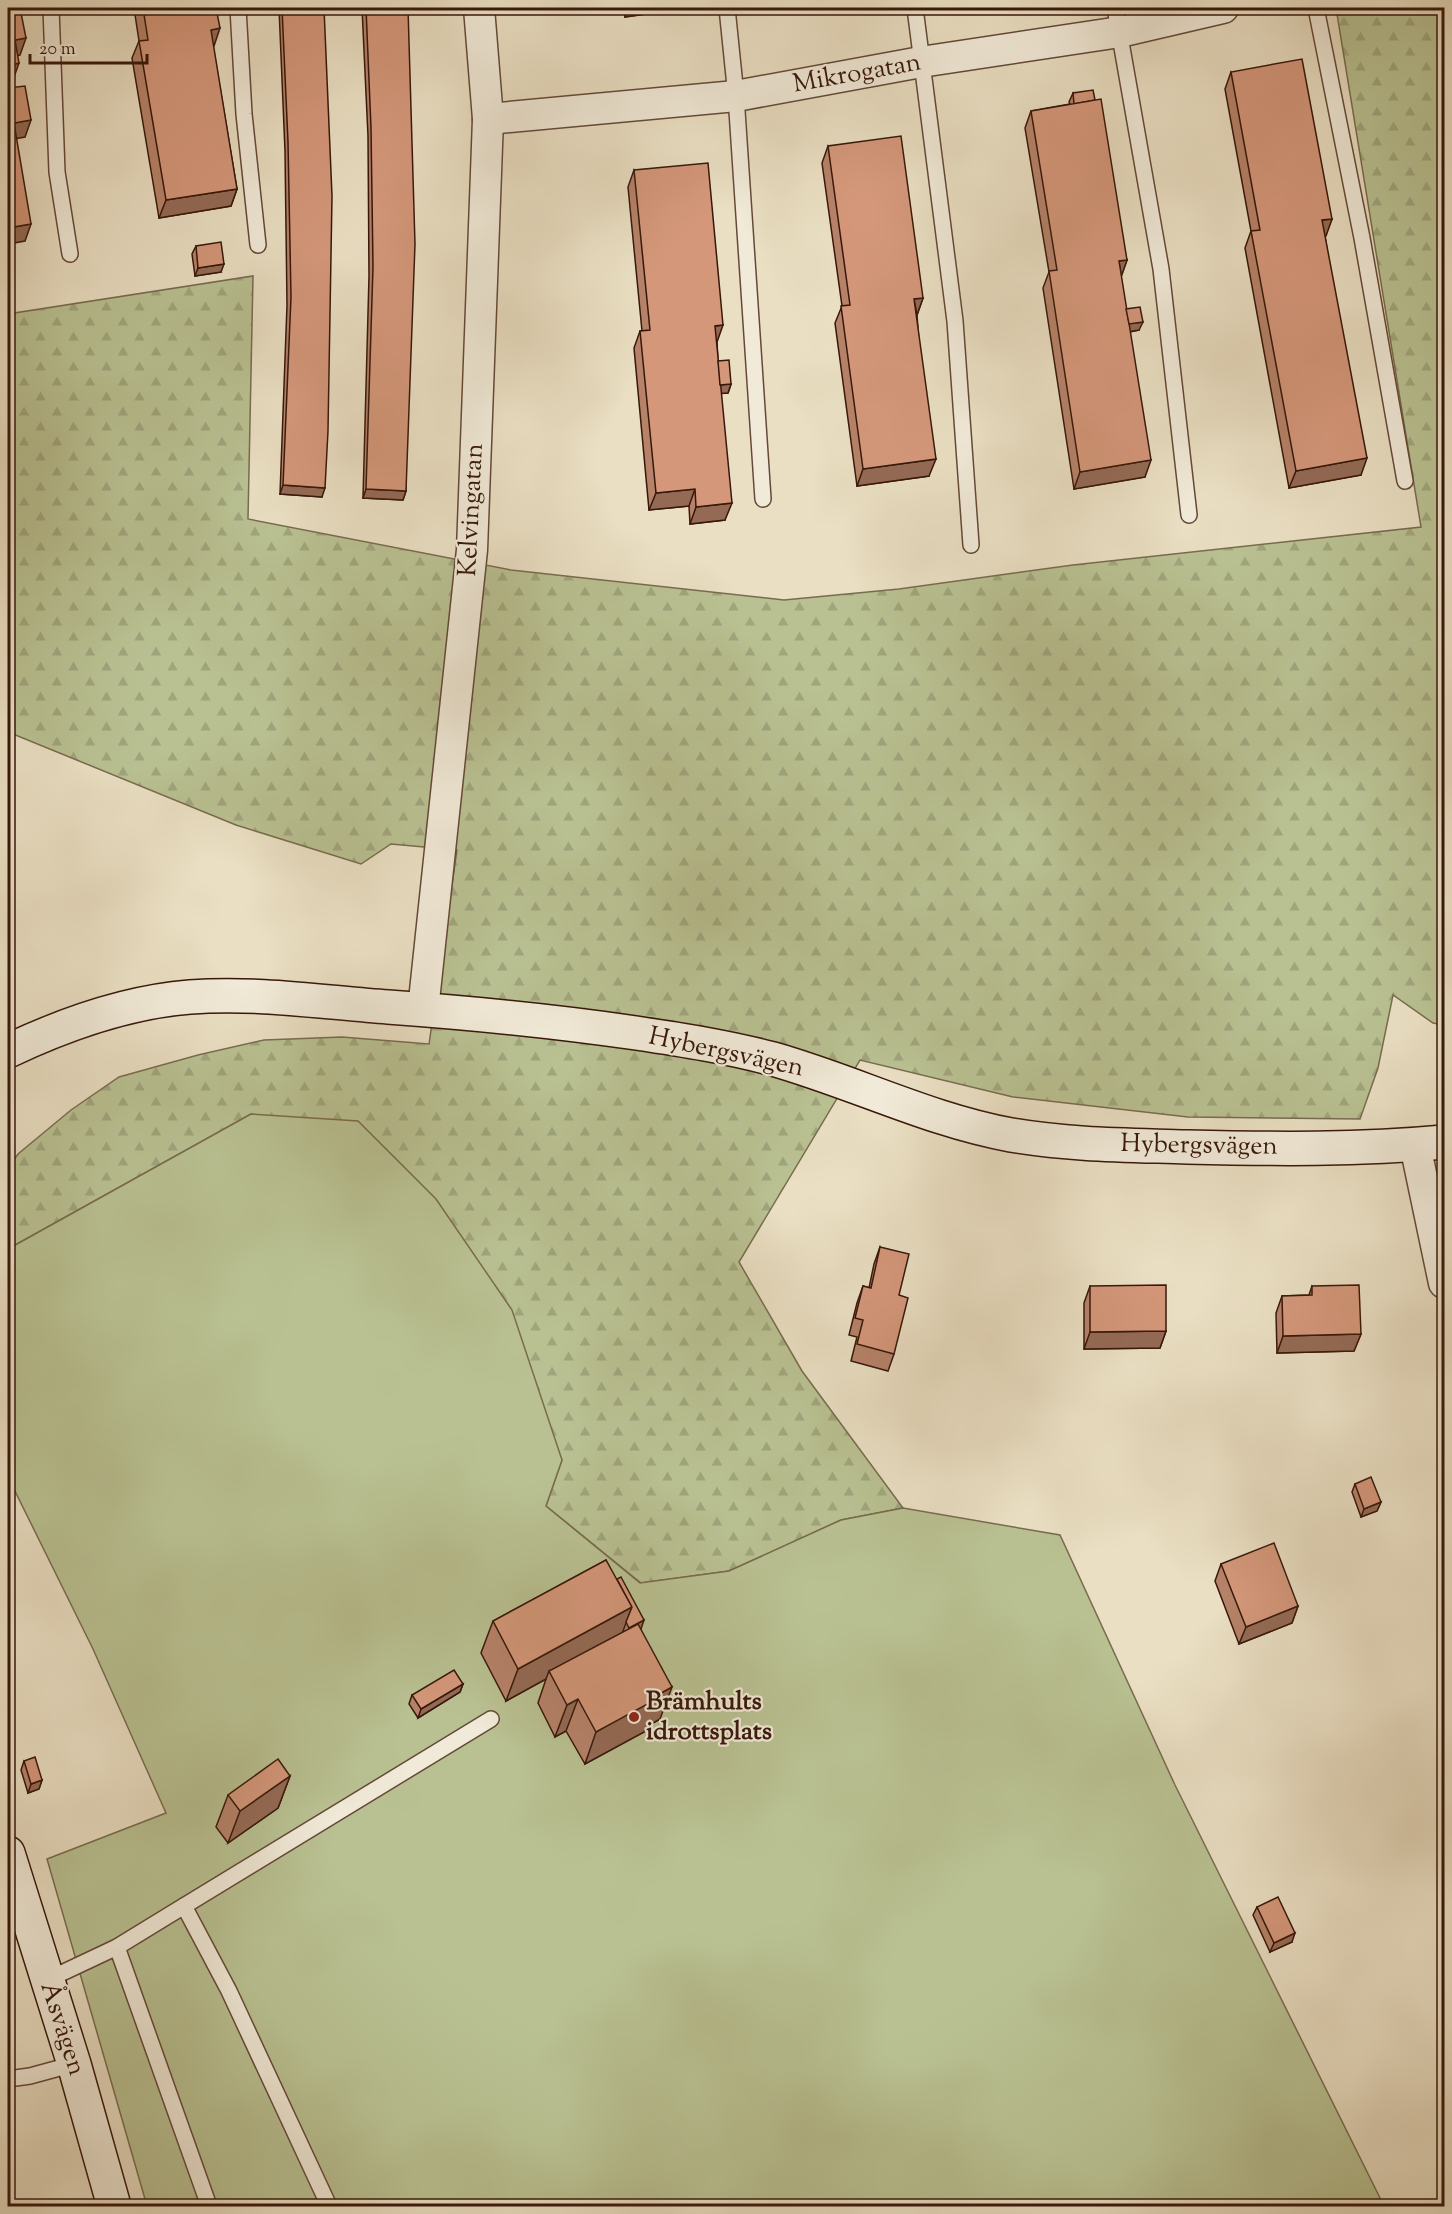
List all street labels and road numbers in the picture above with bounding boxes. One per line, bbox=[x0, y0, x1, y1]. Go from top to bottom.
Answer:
street label: Mikrogatan bbox=[790, 45, 924, 103]
street label: Kelvingatan bbox=[450, 442, 494, 578]
street label: Hybergsvägen bbox=[645, 1019, 807, 1087]
street label: Hybergsvägen bbox=[1120, 1126, 1278, 1166]
street label: Åsvägen bbox=[29, 1977, 95, 2081]

